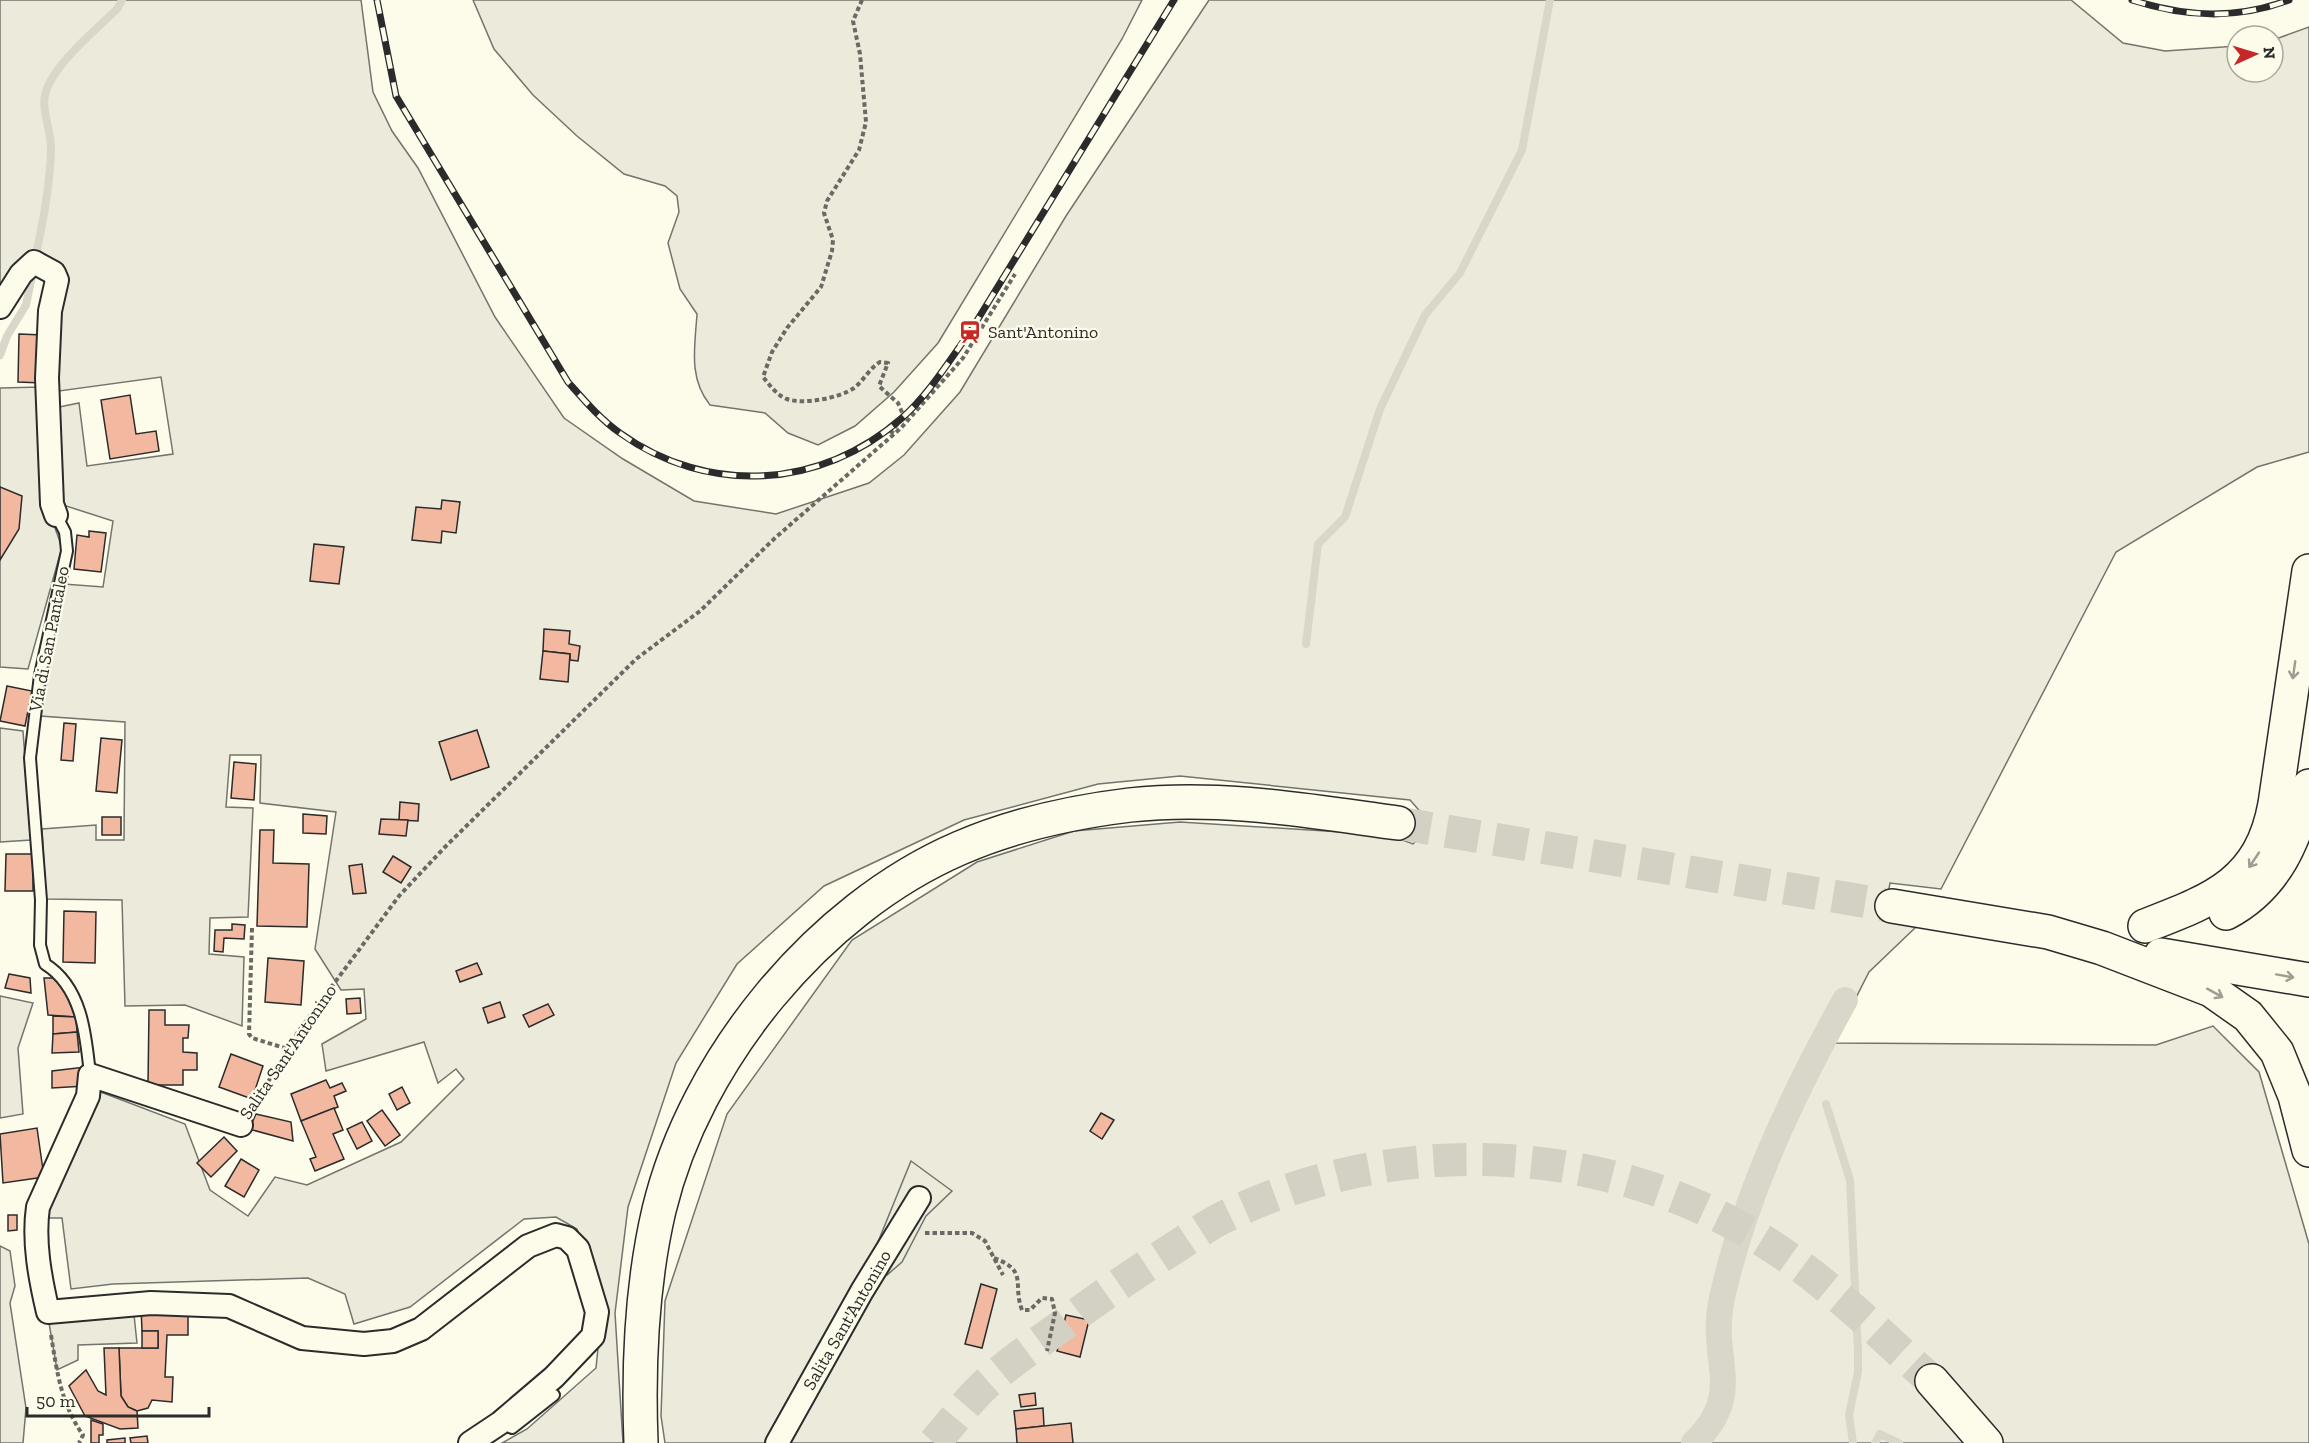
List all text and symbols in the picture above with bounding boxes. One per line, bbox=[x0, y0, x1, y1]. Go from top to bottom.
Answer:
north arrow bbox=[2225, 24, 2285, 84]
text: N bbox=[2260, 46, 2279, 60]
station icon: Sant'Antonino bbox=[957, 319, 983, 345]
place label: Sant'Antonino bbox=[988, 321, 1098, 343]
street label: Via di San Pantaleo bbox=[24, 564, 74, 715]
one-way arrow bbox=[2289, 660, 2300, 680]
one-way arrow bbox=[2248, 851, 2260, 867]
one-way arrow bbox=[2274, 971, 2294, 982]
street label: Salita Sant'Antonino bbox=[235, 980, 341, 1124]
one-way arrow bbox=[2206, 987, 2223, 999]
street label: Salita Sant'Antonino bbox=[798, 1246, 896, 1394]
scale bar bbox=[27, 1380, 208, 1418]
text: 50 m bbox=[36, 1390, 76, 1412]

